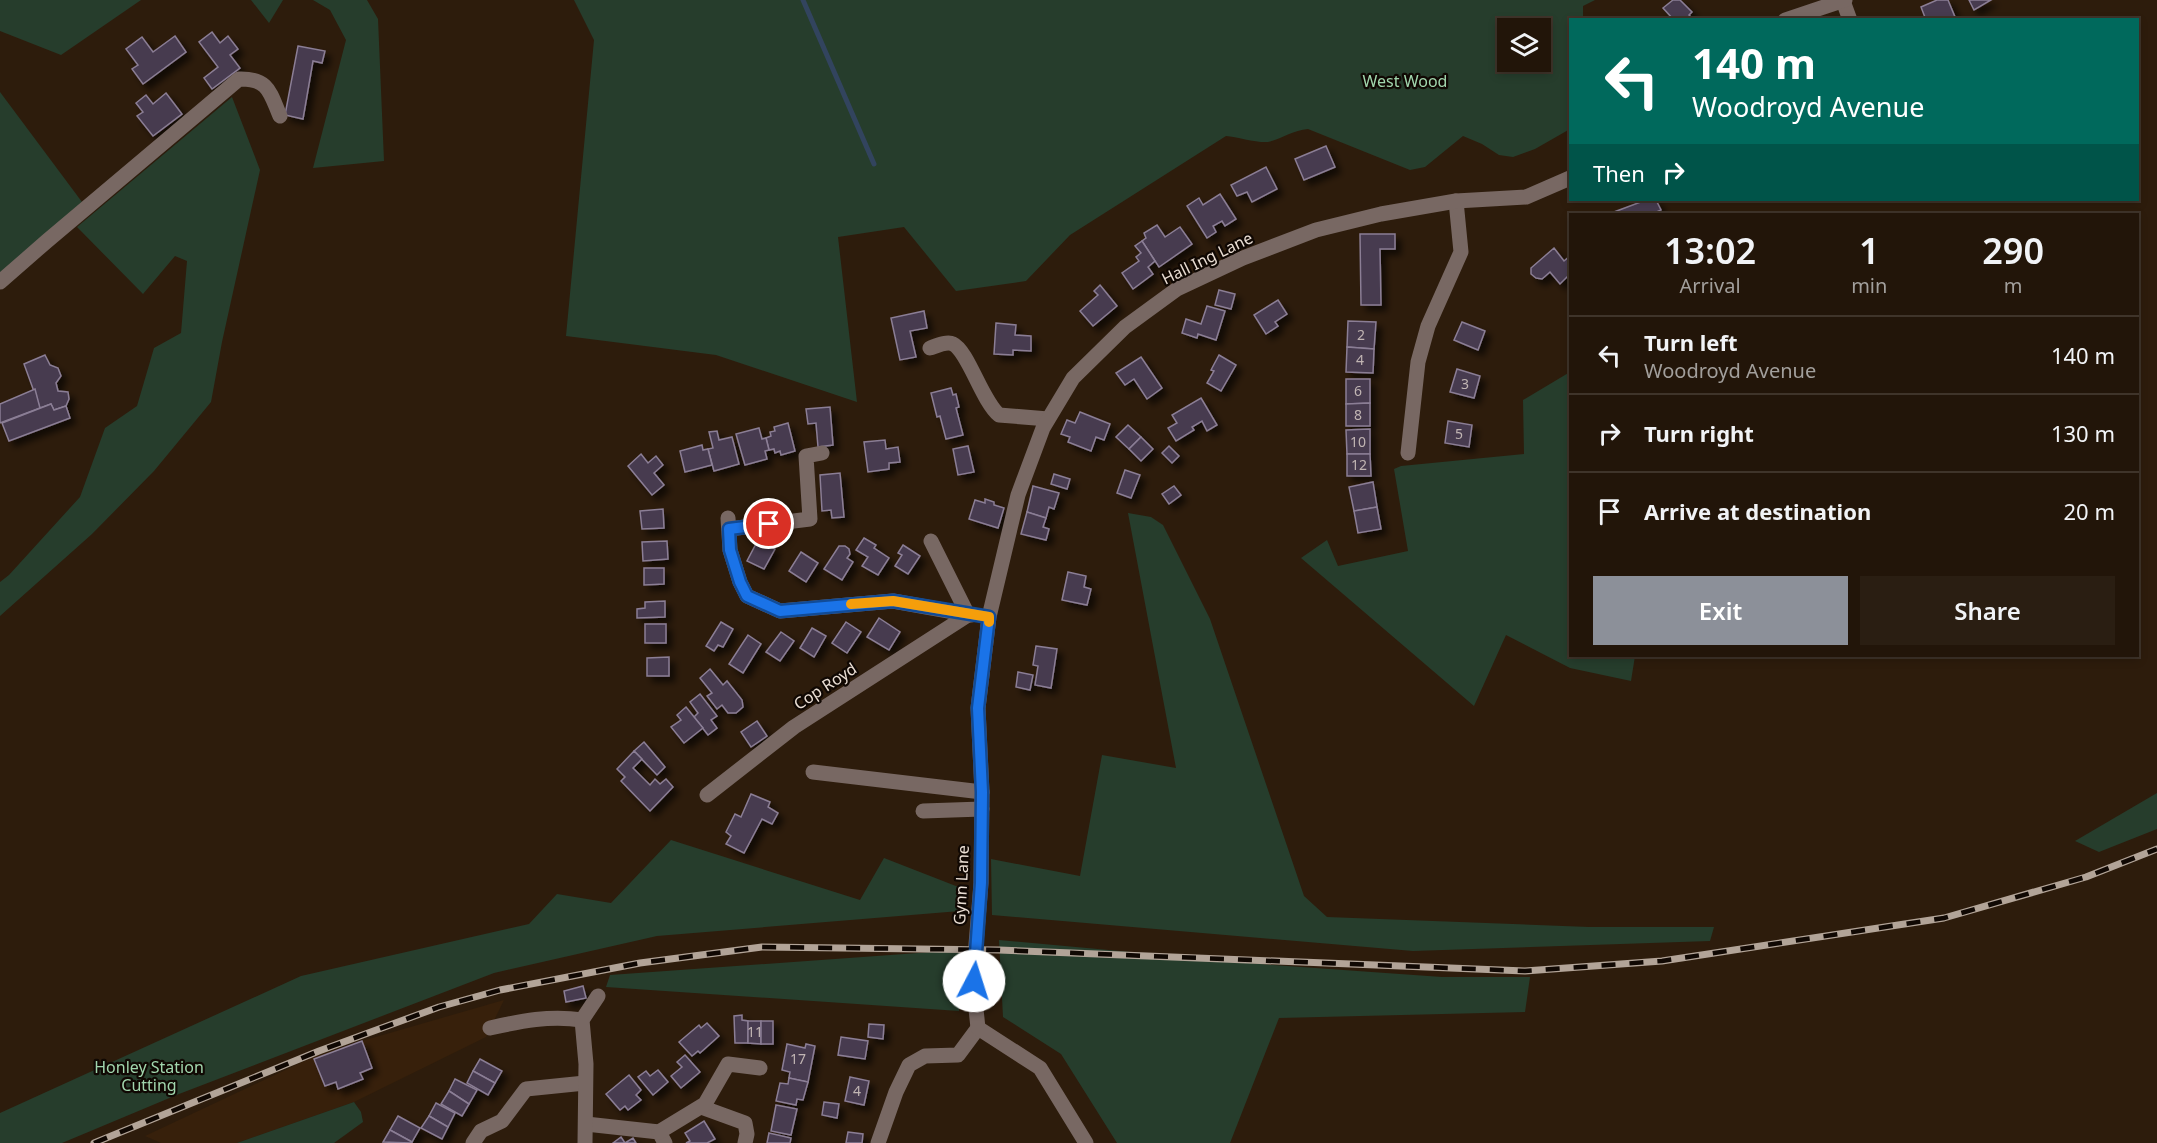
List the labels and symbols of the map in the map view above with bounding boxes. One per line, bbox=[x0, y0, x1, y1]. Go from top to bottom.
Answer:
park label: West Wood bbox=[1363, 70, 1447, 92]
street label: Hall Ing Lane bbox=[1158, 226, 1256, 290]
house number: 2 bbox=[1357, 325, 1365, 344]
house number: 4 bbox=[1356, 350, 1364, 369]
house number: 3 bbox=[1461, 374, 1469, 393]
house number: 6 bbox=[1354, 381, 1362, 400]
house number: 8 bbox=[1354, 405, 1362, 424]
house number: 5 bbox=[1455, 424, 1463, 443]
house number: 10 bbox=[1350, 432, 1366, 451]
house number: 12 bbox=[1351, 455, 1367, 474]
pin bbox=[743, 498, 794, 549]
street label: Cop Royd bbox=[789, 657, 861, 715]
street label: Gynn Lane bbox=[948, 844, 974, 926]
position arrow bbox=[942, 949, 1006, 1013]
house number: 11 bbox=[747, 1022, 763, 1041]
house number: 17 bbox=[790, 1049, 806, 1068]
park label: Honley Station Cutting bbox=[94, 1056, 204, 1096]
house number: 4 bbox=[853, 1081, 861, 1100]

